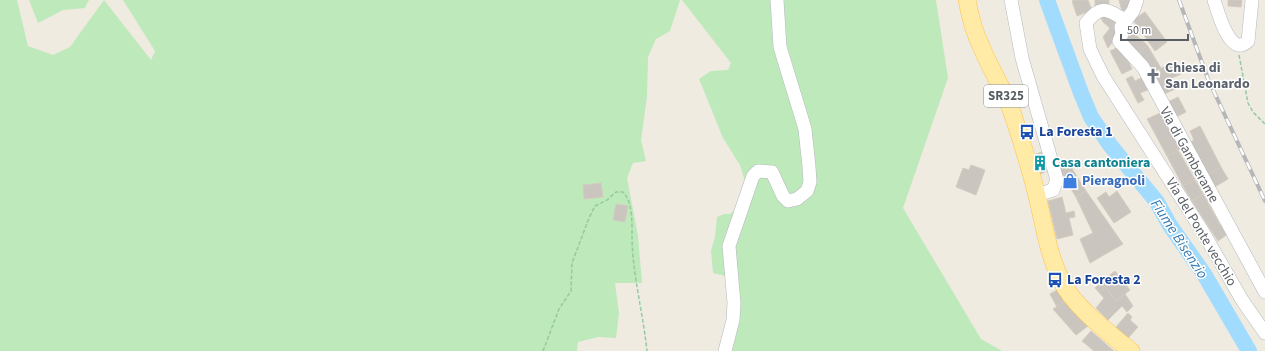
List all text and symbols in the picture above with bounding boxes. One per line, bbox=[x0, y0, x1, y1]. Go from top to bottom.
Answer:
scale bar bbox=[1121, 16, 1188, 42]
text: 50 m bbox=[1127, 22, 1151, 39]
place label: Chiesa di San Leonardo bbox=[1165, 58, 1250, 94]
church icon: Chiesa di San Leonardo bbox=[1144, 67, 1162, 85]
road number: SR325 bbox=[984, 85, 1028, 107]
street label: Via di Gamberame bbox=[1154, 104, 1224, 207]
place label: La Foresta 1 bbox=[1039, 122, 1113, 142]
bus stop icon: La Foresta 1 bbox=[1018, 123, 1036, 141]
place label: Casa cantoniera bbox=[1052, 153, 1150, 173]
building icon: Casa cantoniera bbox=[1031, 154, 1049, 172]
place label: Pieragnoli bbox=[1082, 171, 1145, 191]
shop icon: Pieragnoli bbox=[1061, 172, 1079, 190]
street label: Via del Ponte vecchio bbox=[1161, 174, 1241, 290]
water label: Fiume Bisenzio bbox=[1145, 195, 1213, 283]
place label: La Foresta 2 bbox=[1067, 270, 1141, 290]
bus stop icon: La Foresta 2 bbox=[1046, 271, 1064, 289]

